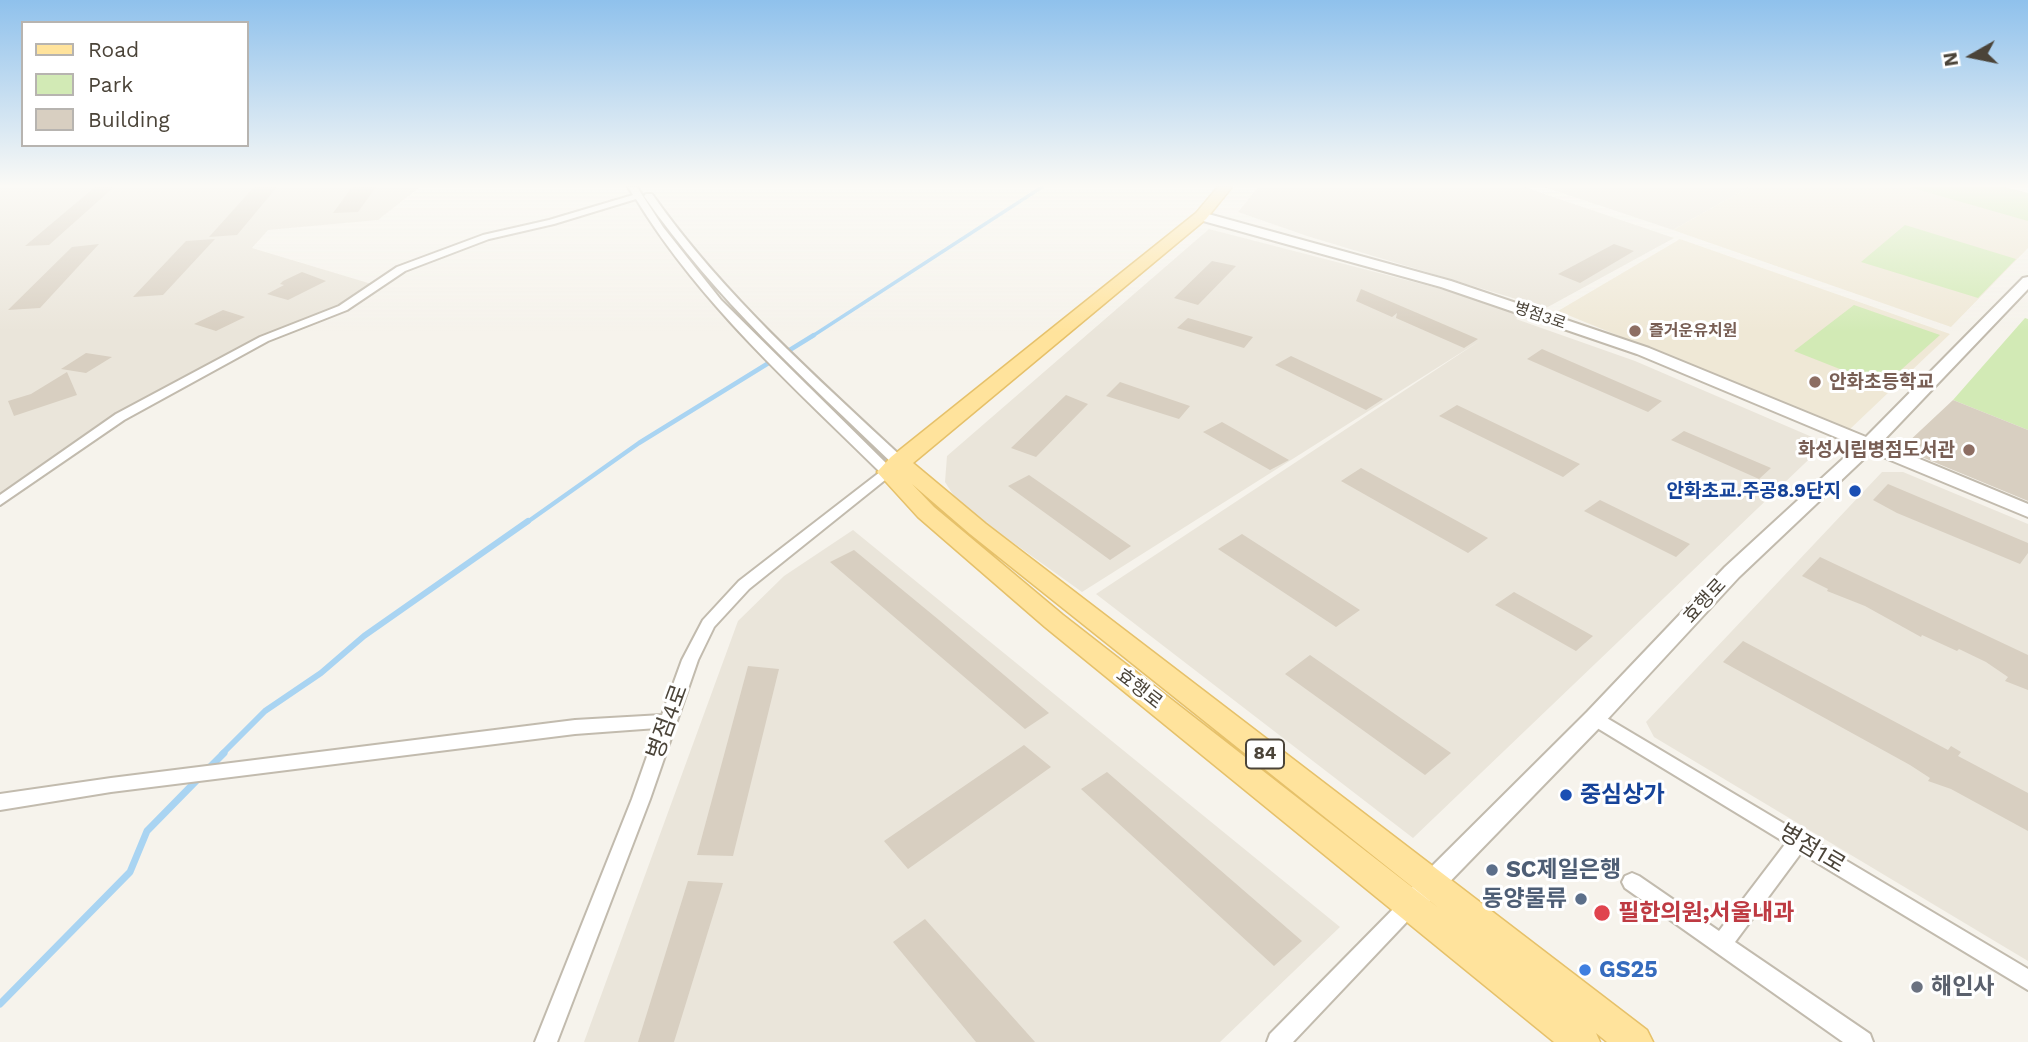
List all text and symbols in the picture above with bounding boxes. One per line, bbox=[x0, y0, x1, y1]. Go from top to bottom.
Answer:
legend bbox=[21, 21, 248, 147]
north arrow bbox=[1937, 21, 2007, 91]
text: Road bbox=[88, 37, 139, 62]
text: N bbox=[1938, 51, 1963, 68]
text: Park bbox=[88, 72, 133, 97]
text: Building bbox=[88, 107, 170, 132]
street label: 병점3로 bbox=[1512, 298, 1568, 334]
place label: 즐거운유치원 bbox=[1649, 321, 1737, 341]
marker: 즐거운유치원 bbox=[1627, 323, 1643, 339]
place label: 안화초등학교 bbox=[1829, 371, 1934, 393]
marker: 안화초등학교 bbox=[1807, 374, 1823, 390]
place label: 화성시립병점도서관 bbox=[1798, 439, 1955, 461]
marker: 화성시립병점도서관 bbox=[1961, 442, 1977, 458]
place label: 안화초교.주공8.9단지 bbox=[1667, 480, 1841, 502]
marker: 안화초교.주공8.9단지 bbox=[1847, 483, 1863, 499]
street label: 효행로 bbox=[1679, 574, 1731, 628]
street label: 효행로 bbox=[1111, 664, 1167, 714]
street label: 병점4로 bbox=[642, 681, 694, 763]
road number: 84 bbox=[1246, 740, 1284, 768]
place label: 중심상가 bbox=[1580, 781, 1665, 809]
marker: 중심상가 bbox=[1558, 787, 1574, 803]
street label: 병점1로 bbox=[1774, 819, 1850, 879]
place label: SC제일은행 bbox=[1506, 856, 1621, 884]
marker: SC제일은행 bbox=[1484, 862, 1500, 878]
place label: 동양물류 bbox=[1482, 885, 1567, 913]
marker: 동양물류 bbox=[1573, 891, 1589, 907]
place label: 필한의원;서울내과 bbox=[1618, 899, 1794, 927]
marker: 필한의원;서울내과 bbox=[1592, 903, 1612, 923]
place label: GS25 bbox=[1599, 956, 1658, 984]
marker: GS25 bbox=[1577, 962, 1593, 978]
place label: 해인사 bbox=[1931, 973, 1994, 1001]
marker: 해인사 bbox=[1909, 979, 1925, 995]

